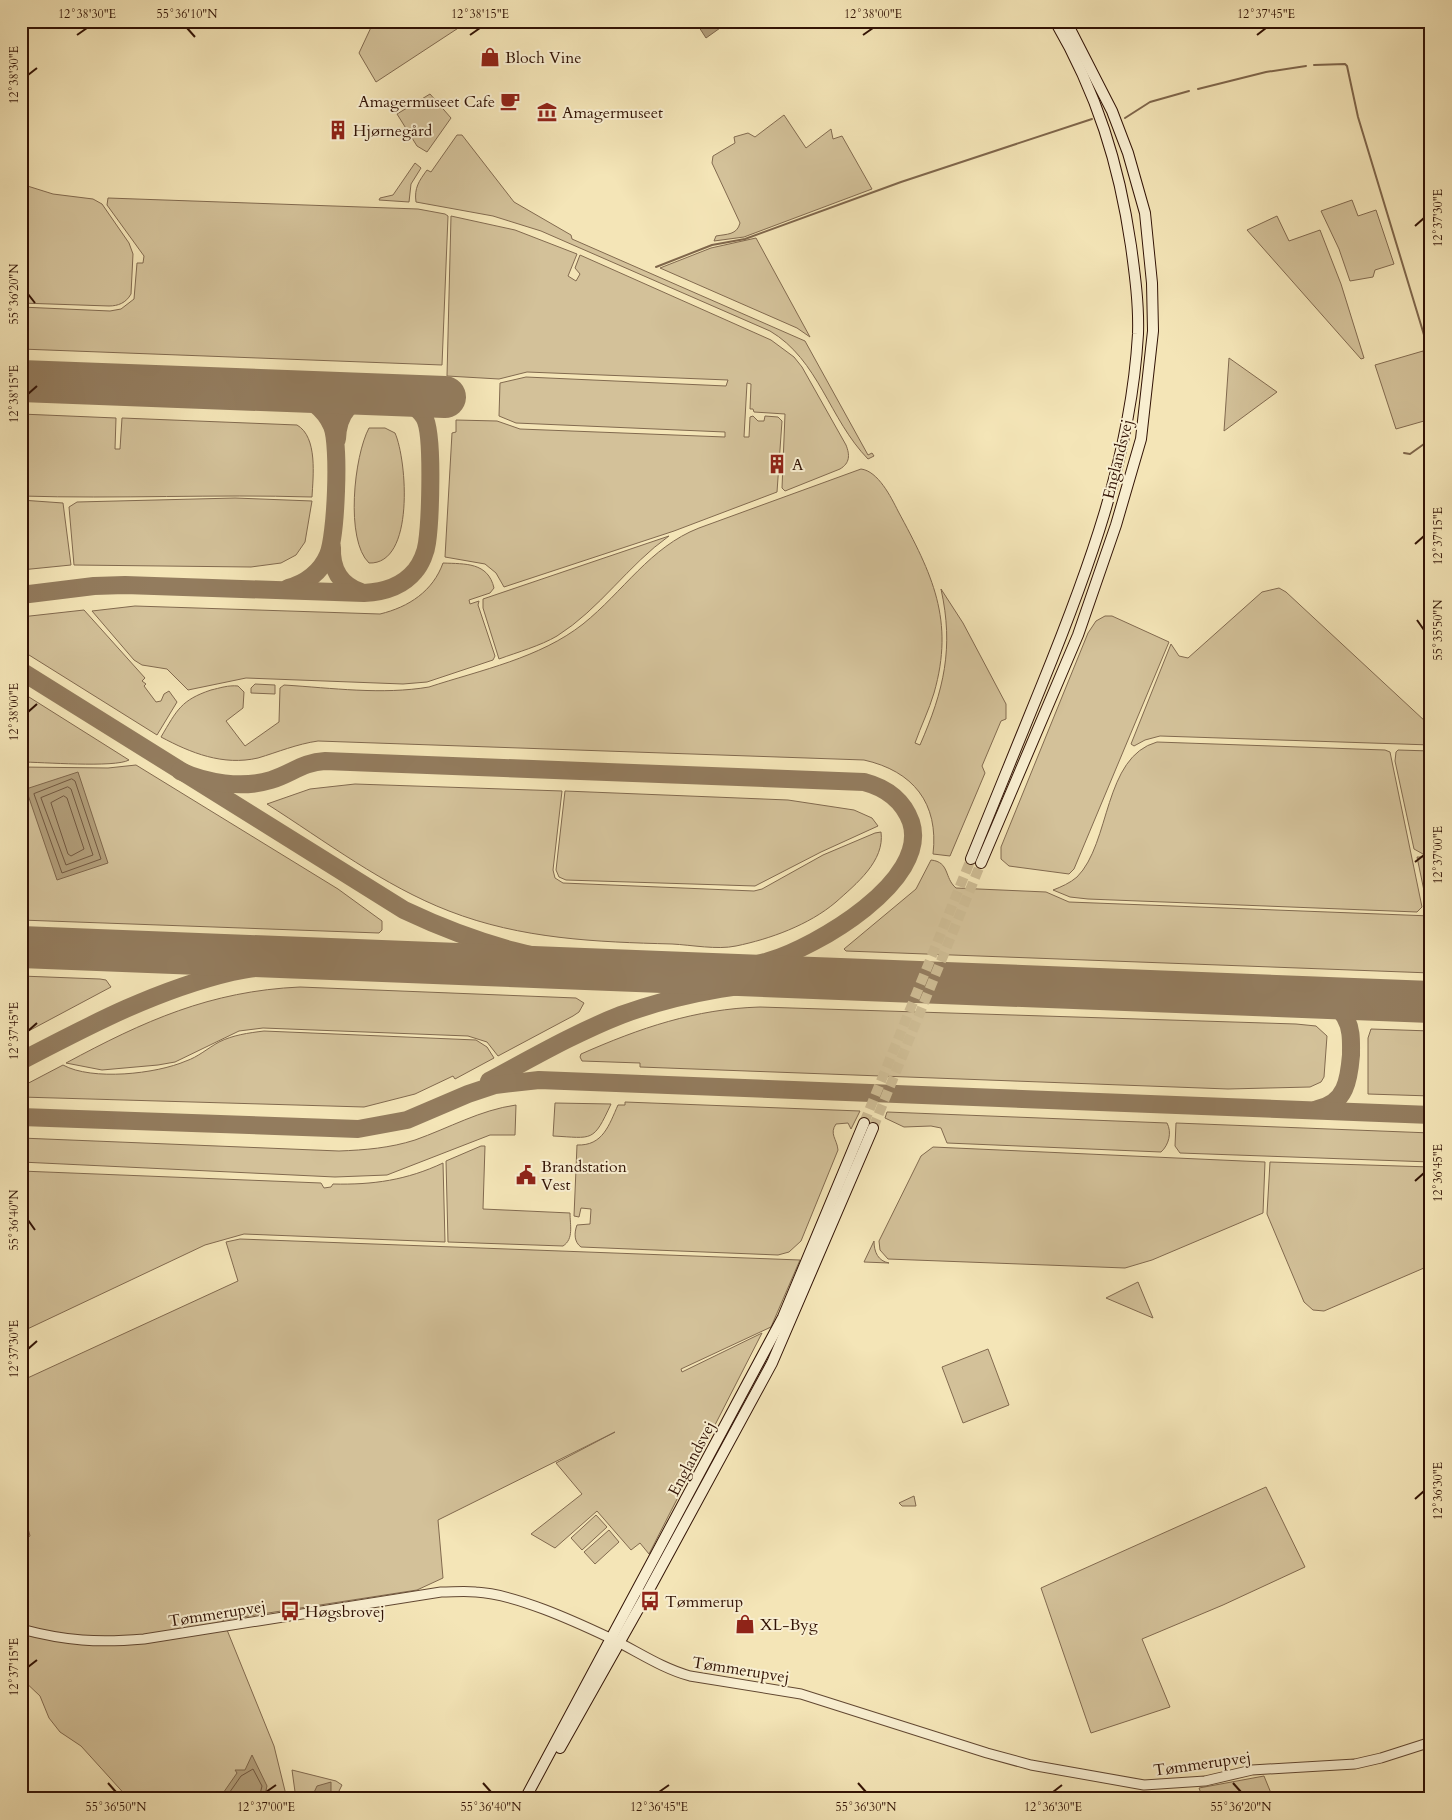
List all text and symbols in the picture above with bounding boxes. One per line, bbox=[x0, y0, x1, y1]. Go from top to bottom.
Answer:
text: 12°38'30"E bbox=[58, 6, 116, 22]
text: 55°36'10"N bbox=[157, 6, 218, 22]
text: 12°38'15"E bbox=[451, 6, 509, 22]
text: 12°38'00"E bbox=[844, 6, 902, 22]
text: 12°37'45"E bbox=[1237, 6, 1295, 22]
text: 12°38'30"E bbox=[6, 46, 22, 104]
shop icon: Bloch Vine bbox=[479, 46, 501, 68]
place label: Bloch Vine bbox=[505, 47, 582, 69]
cafe icon: Amagermuseet Cafe bbox=[499, 90, 521, 112]
place label: Amagermuseet Cafe bbox=[358, 91, 495, 113]
museum icon: Amagermuseet bbox=[536, 101, 558, 123]
place label: Amagermuseet bbox=[562, 102, 663, 124]
building icon: Hjørnegård bbox=[327, 119, 349, 141]
place label: Hjørnegård bbox=[353, 120, 433, 142]
text: 12°37'30"E bbox=[1430, 189, 1446, 247]
text: 55°36'20"N bbox=[6, 263, 22, 324]
text: 12°38'15"E bbox=[6, 365, 22, 423]
street label: Englandsvej bbox=[1097, 417, 1139, 502]
building icon: A bbox=[766, 453, 788, 475]
place label: A bbox=[792, 454, 804, 476]
text: 12°37'15"E bbox=[1430, 507, 1446, 565]
text: 55°35'50"N bbox=[1430, 599, 1446, 660]
text: 12°38'00"E bbox=[6, 683, 22, 741]
text: 12°37'00"E bbox=[1430, 826, 1446, 884]
text: 12°37'45"E bbox=[6, 1002, 22, 1060]
text: 12°36'45"E bbox=[1430, 1144, 1446, 1202]
place label: Brandstation Vest bbox=[541, 1156, 627, 1196]
public building icon: Brandstation Vest bbox=[515, 1164, 537, 1186]
text: 55°36'40"N bbox=[6, 1189, 22, 1250]
text: 12°37'30"E bbox=[6, 1320, 22, 1378]
street label: Englandsvej bbox=[663, 1417, 721, 1500]
text: 12°36'30"E bbox=[1430, 1462, 1446, 1520]
bus stop icon: Tømmerup bbox=[639, 1590, 661, 1612]
place label: Tømmerup bbox=[665, 1591, 743, 1613]
street label: Tømmerupvej bbox=[167, 1595, 267, 1633]
bus stop icon: Høgsbrovej bbox=[279, 1600, 301, 1622]
place label: Høgsbrovej bbox=[305, 1601, 385, 1623]
shop icon: XL-Byg bbox=[734, 1613, 756, 1635]
place label: XL-Byg bbox=[760, 1614, 818, 1636]
text: 12°37'15"E bbox=[6, 1638, 22, 1696]
street label: Tømmerupvej bbox=[691, 1651, 791, 1689]
street label: Tømmerupvej bbox=[1152, 1746, 1252, 1782]
text: 55°36'50"N bbox=[86, 1799, 147, 1815]
text: 12°37'00"E bbox=[237, 1799, 295, 1815]
text: 55°36'40"N bbox=[461, 1799, 522, 1815]
text: 12°36'45"E bbox=[630, 1799, 688, 1815]
text: 55°36'30"N bbox=[836, 1799, 897, 1815]
text: 12°36'30"E bbox=[1024, 1799, 1082, 1815]
text: 55°36'20"N bbox=[1211, 1799, 1272, 1815]

